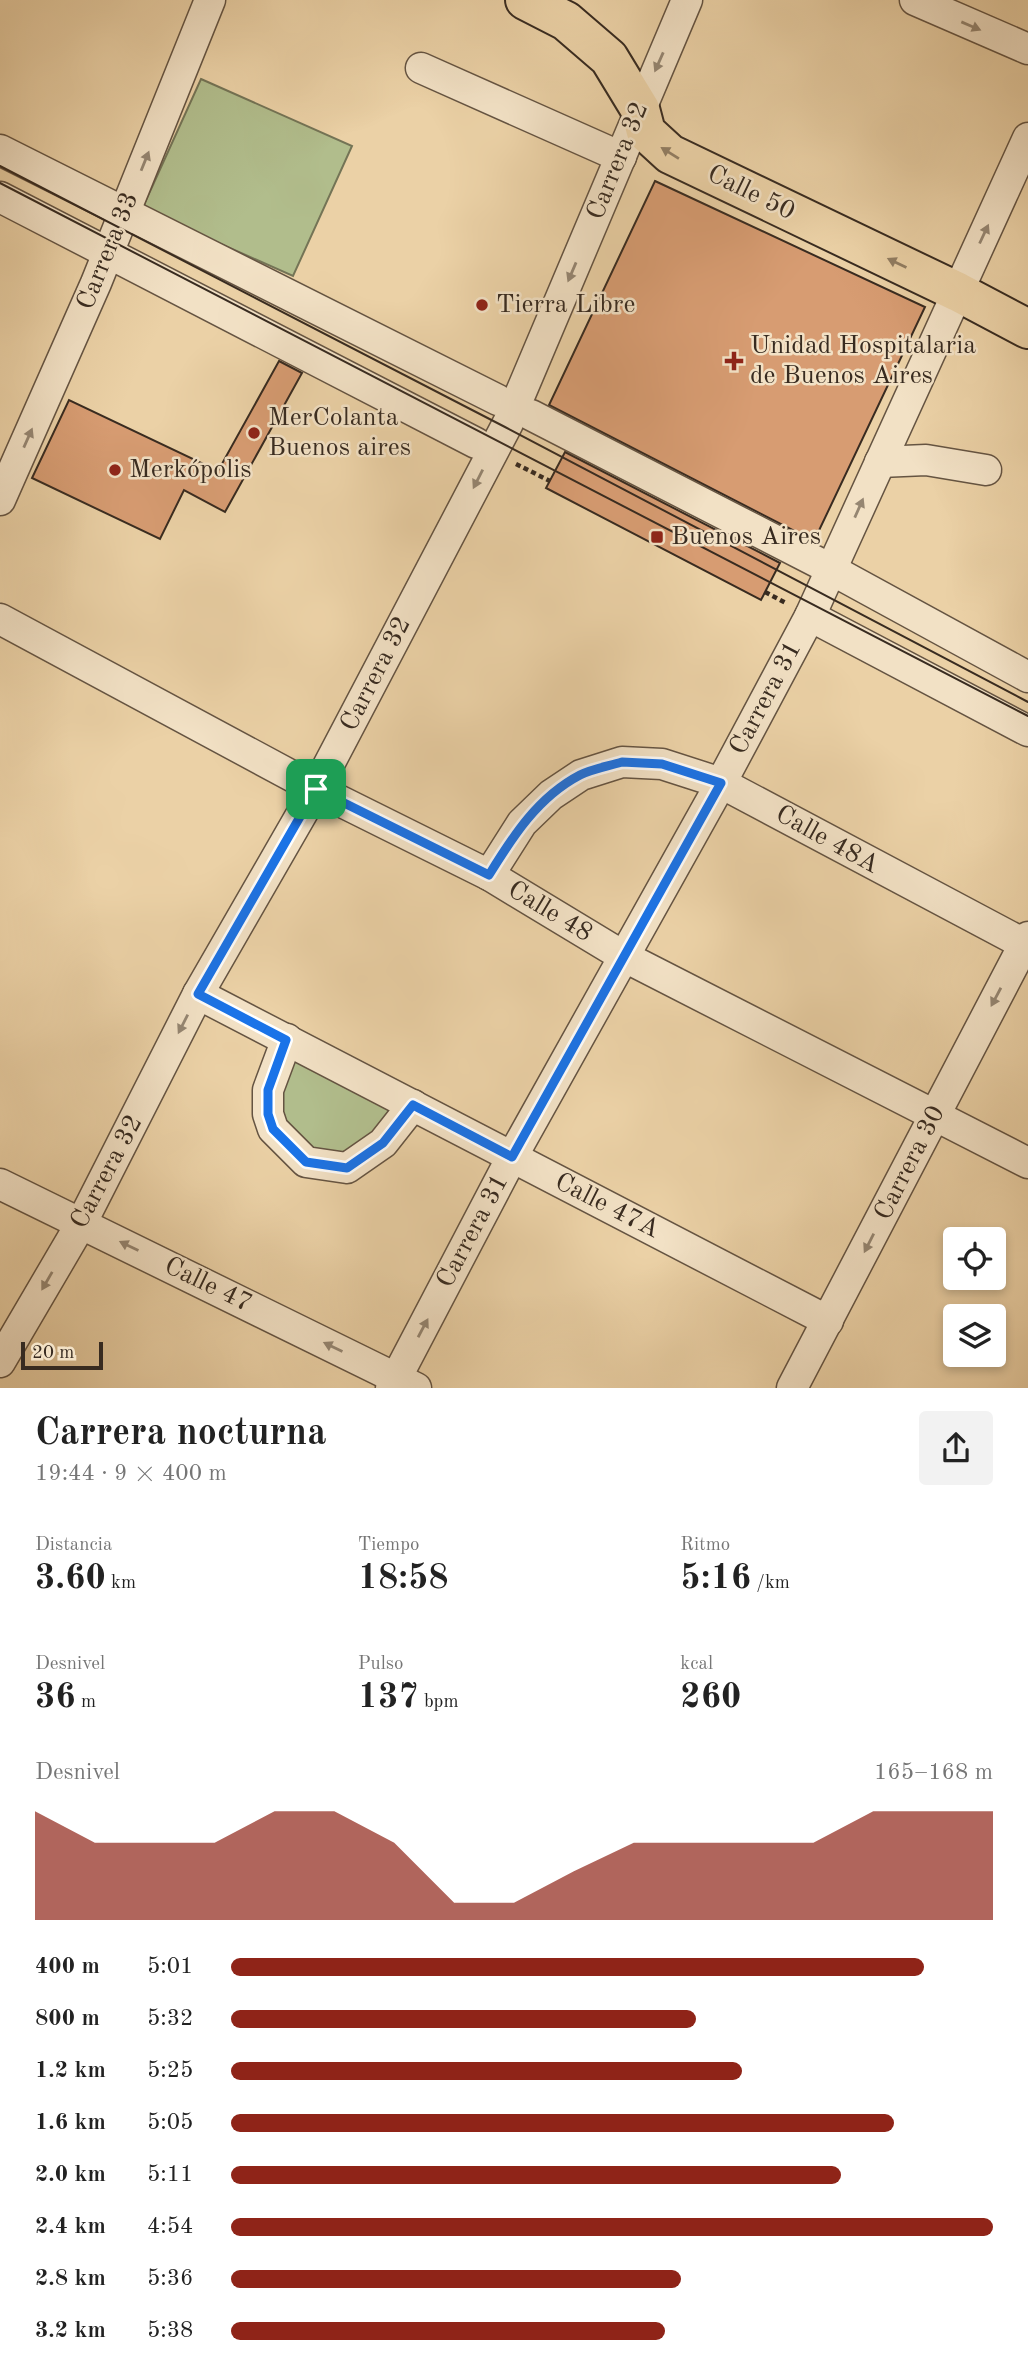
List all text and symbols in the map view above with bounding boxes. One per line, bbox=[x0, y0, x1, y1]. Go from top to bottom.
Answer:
one-way arrow bbox=[961, 20, 981, 32]
one-way arrow bbox=[653, 52, 664, 73]
street label: Carrera 32 bbox=[583, 98, 653, 224]
one-way arrow bbox=[660, 146, 680, 159]
one-way arrow bbox=[140, 150, 151, 171]
street label: Calle 50 bbox=[703, 161, 799, 225]
street label: Carrera 33 bbox=[73, 188, 143, 314]
one-way arrow bbox=[978, 224, 990, 244]
one-way arrow bbox=[886, 257, 907, 268]
one-way arrow bbox=[566, 262, 577, 283]
place label: Tierra Libre bbox=[496, 292, 635, 318]
marker: Tierra Libre bbox=[474, 297, 490, 313]
place label: Unidad Hospitalaria de Buenos Aires bbox=[750, 333, 976, 389]
marker: Unidad Hospitalaria de Buenos Aires bbox=[724, 351, 744, 371]
place label: MerColanta Buenos aires bbox=[268, 405, 411, 461]
marker: MerColanta Buenos aires bbox=[246, 425, 262, 441]
one-way arrow bbox=[22, 428, 34, 448]
place label: Merkópolis bbox=[129, 457, 252, 483]
marker: Merkópolis bbox=[107, 462, 123, 478]
one-way arrow bbox=[472, 469, 483, 489]
one-way arrow bbox=[854, 498, 865, 518]
place label: Buenos Aires bbox=[671, 524, 821, 550]
marker: Buenos Aires bbox=[649, 529, 665, 545]
street label: Carrera 32 bbox=[336, 613, 416, 735]
street label: Carrera 31 bbox=[725, 637, 807, 759]
pin bbox=[286, 759, 346, 819]
icon: arrive bbox=[297, 770, 335, 808]
street label: Calle 48A bbox=[771, 801, 883, 879]
street label: Calle 48 bbox=[503, 877, 597, 947]
one-way arrow bbox=[990, 988, 1002, 1007]
one-way arrow bbox=[178, 1014, 189, 1034]
street label: Carrera 30 bbox=[870, 1102, 950, 1224]
street label: Carrera 32 bbox=[66, 1111, 148, 1233]
street label: Calle 47A bbox=[550, 1169, 664, 1243]
street label: Carrera 31 bbox=[432, 1170, 514, 1292]
map controls bbox=[943, 1227, 1006, 1367]
button: locate bbox=[943, 1227, 1006, 1290]
one-way arrow bbox=[863, 1233, 874, 1253]
one-way arrow bbox=[119, 1240, 139, 1251]
street label: Calle 47 bbox=[160, 1253, 256, 1317]
one-way arrow bbox=[41, 1272, 53, 1291]
button: layers bbox=[943, 1304, 1006, 1367]
one-way arrow bbox=[418, 1318, 429, 1338]
scale bar bbox=[21, 1339, 103, 1371]
one-way arrow bbox=[323, 1341, 343, 1352]
text: 20 m bbox=[32, 1344, 74, 1363]
button: share bbox=[919, 1411, 993, 1485]
text: Carrera nocturna bbox=[35, 1415, 326, 1453]
text: 19:44 · 9 × 400 m bbox=[35, 1462, 227, 1485]
text: Distancia bbox=[35, 1536, 112, 1555]
text: Tiempo bbox=[358, 1536, 419, 1555]
text: Ritmo bbox=[680, 1536, 730, 1555]
text: 3.60 bbox=[35, 1561, 106, 1596]
text: 18:58 bbox=[358, 1561, 449, 1596]
text: 5:16 bbox=[680, 1561, 751, 1596]
text: km bbox=[106, 1574, 136, 1593]
text: /km bbox=[751, 1574, 790, 1593]
text: Desnivel bbox=[35, 1655, 105, 1674]
text: Pulso bbox=[358, 1655, 404, 1674]
text: kcal bbox=[680, 1655, 713, 1674]
text: 36 bbox=[35, 1680, 76, 1715]
text: 137 bbox=[358, 1680, 419, 1715]
text: 260 bbox=[680, 1680, 741, 1715]
text: m bbox=[76, 1693, 96, 1712]
text: bpm bbox=[419, 1693, 459, 1712]
text: Desnivel bbox=[35, 1761, 120, 1784]
text: 165–168 m bbox=[874, 1761, 993, 1784]
text: 400 m bbox=[35, 1955, 100, 1978]
text: 5:01 bbox=[147, 1955, 193, 1978]
text: 800 m bbox=[35, 2007, 100, 2030]
text: 5:32 bbox=[147, 2007, 193, 2030]
text: 1.2 km bbox=[35, 2059, 106, 2082]
text: 5:25 bbox=[147, 2059, 193, 2082]
text: 1.6 km bbox=[35, 2111, 106, 2134]
text: 5:05 bbox=[147, 2111, 193, 2134]
text: 2.0 km bbox=[35, 2163, 106, 2186]
text: 5:11 bbox=[147, 2163, 193, 2186]
text: 2.4 km bbox=[35, 2215, 106, 2238]
text: 4:54 bbox=[147, 2215, 193, 2238]
text: 2.8 km bbox=[35, 2267, 106, 2290]
text: 5:36 bbox=[147, 2267, 193, 2290]
text: 3.2 km bbox=[35, 2319, 106, 2342]
text: 5:38 bbox=[147, 2319, 193, 2342]

